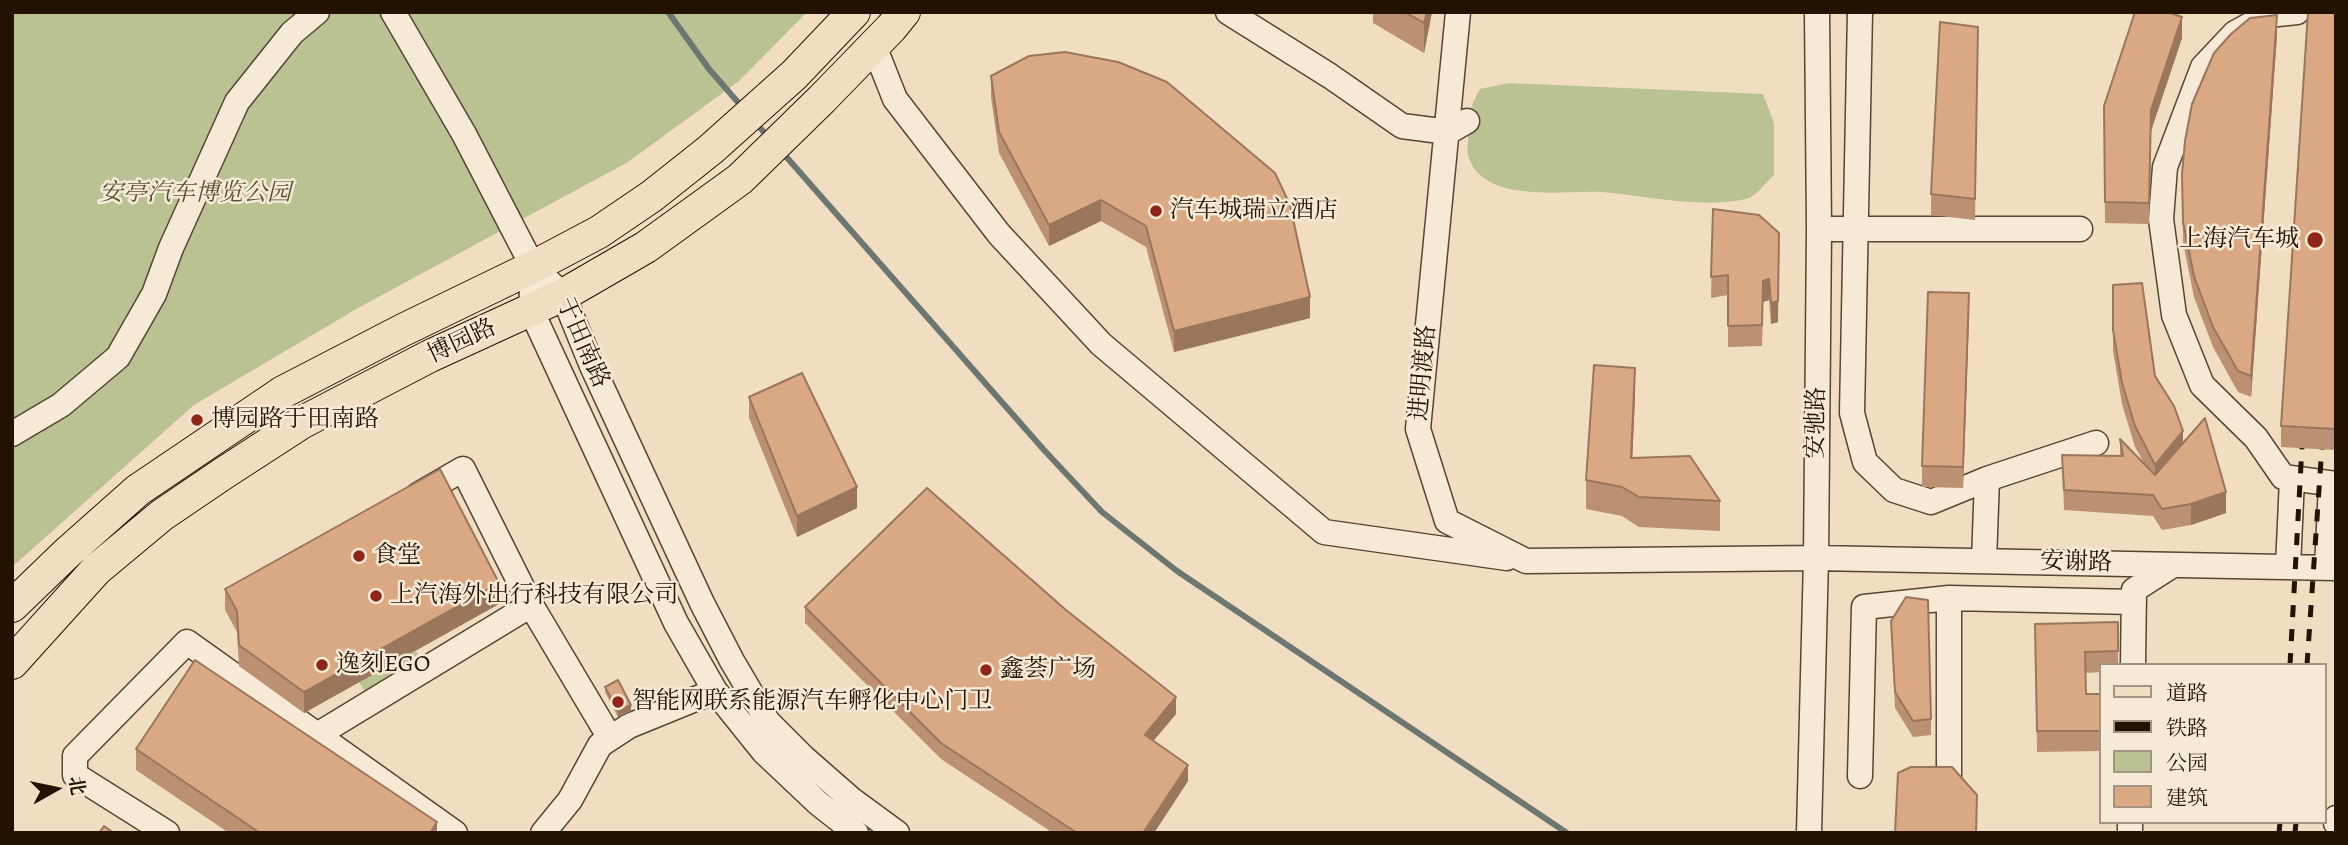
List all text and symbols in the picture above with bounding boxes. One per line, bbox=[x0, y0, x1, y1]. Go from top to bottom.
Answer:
park label: 安亭汽车博览公园 bbox=[99, 180, 291, 208]
place label: 汽车城瑞立酒店 bbox=[1170, 197, 1338, 225]
marker: 汽车城瑞立酒店 bbox=[1148, 203, 1164, 219]
place label: 上海汽车城 bbox=[2179, 226, 2299, 254]
marker: 上海汽车城 bbox=[2305, 230, 2325, 250]
street label: 于田南路 bbox=[549, 293, 615, 393]
street label: 博园路 bbox=[423, 314, 501, 370]
street label: 进明渡路 bbox=[1405, 324, 1443, 422]
street label: 安驰路 bbox=[1802, 387, 1832, 459]
place label: 博园路于田南路 bbox=[211, 406, 379, 434]
marker: 博园路于田南路 bbox=[189, 412, 205, 428]
place label: 食堂 bbox=[373, 542, 421, 570]
marker: 食堂 bbox=[351, 548, 367, 564]
street label: 安谢路 bbox=[2040, 548, 2112, 578]
place label: 上汽海外出行科技有限公司 bbox=[390, 582, 678, 610]
marker: 上汽海外出行科技有限公司 bbox=[368, 588, 384, 604]
place label: 逸刻EGO bbox=[336, 651, 430, 679]
place label: 鑫荟广场 bbox=[1000, 656, 1096, 684]
marker: 逸刻EGO bbox=[314, 657, 330, 673]
marker: 鑫荟广场 bbox=[978, 662, 994, 678]
legend bbox=[2100, 663, 2327, 824]
text: 道路 bbox=[2166, 679, 2208, 707]
place label: 智能网联系能源汽车孵化中心门卫 bbox=[632, 688, 992, 716]
marker: 智能网联系能源汽车孵化中心门卫 bbox=[610, 694, 626, 710]
text: 铁路 bbox=[2166, 714, 2208, 742]
text: 公园 bbox=[2166, 749, 2208, 777]
north arrow bbox=[21, 754, 91, 824]
text: 北 bbox=[62, 774, 91, 797]
text: 建筑 bbox=[2166, 784, 2208, 812]

